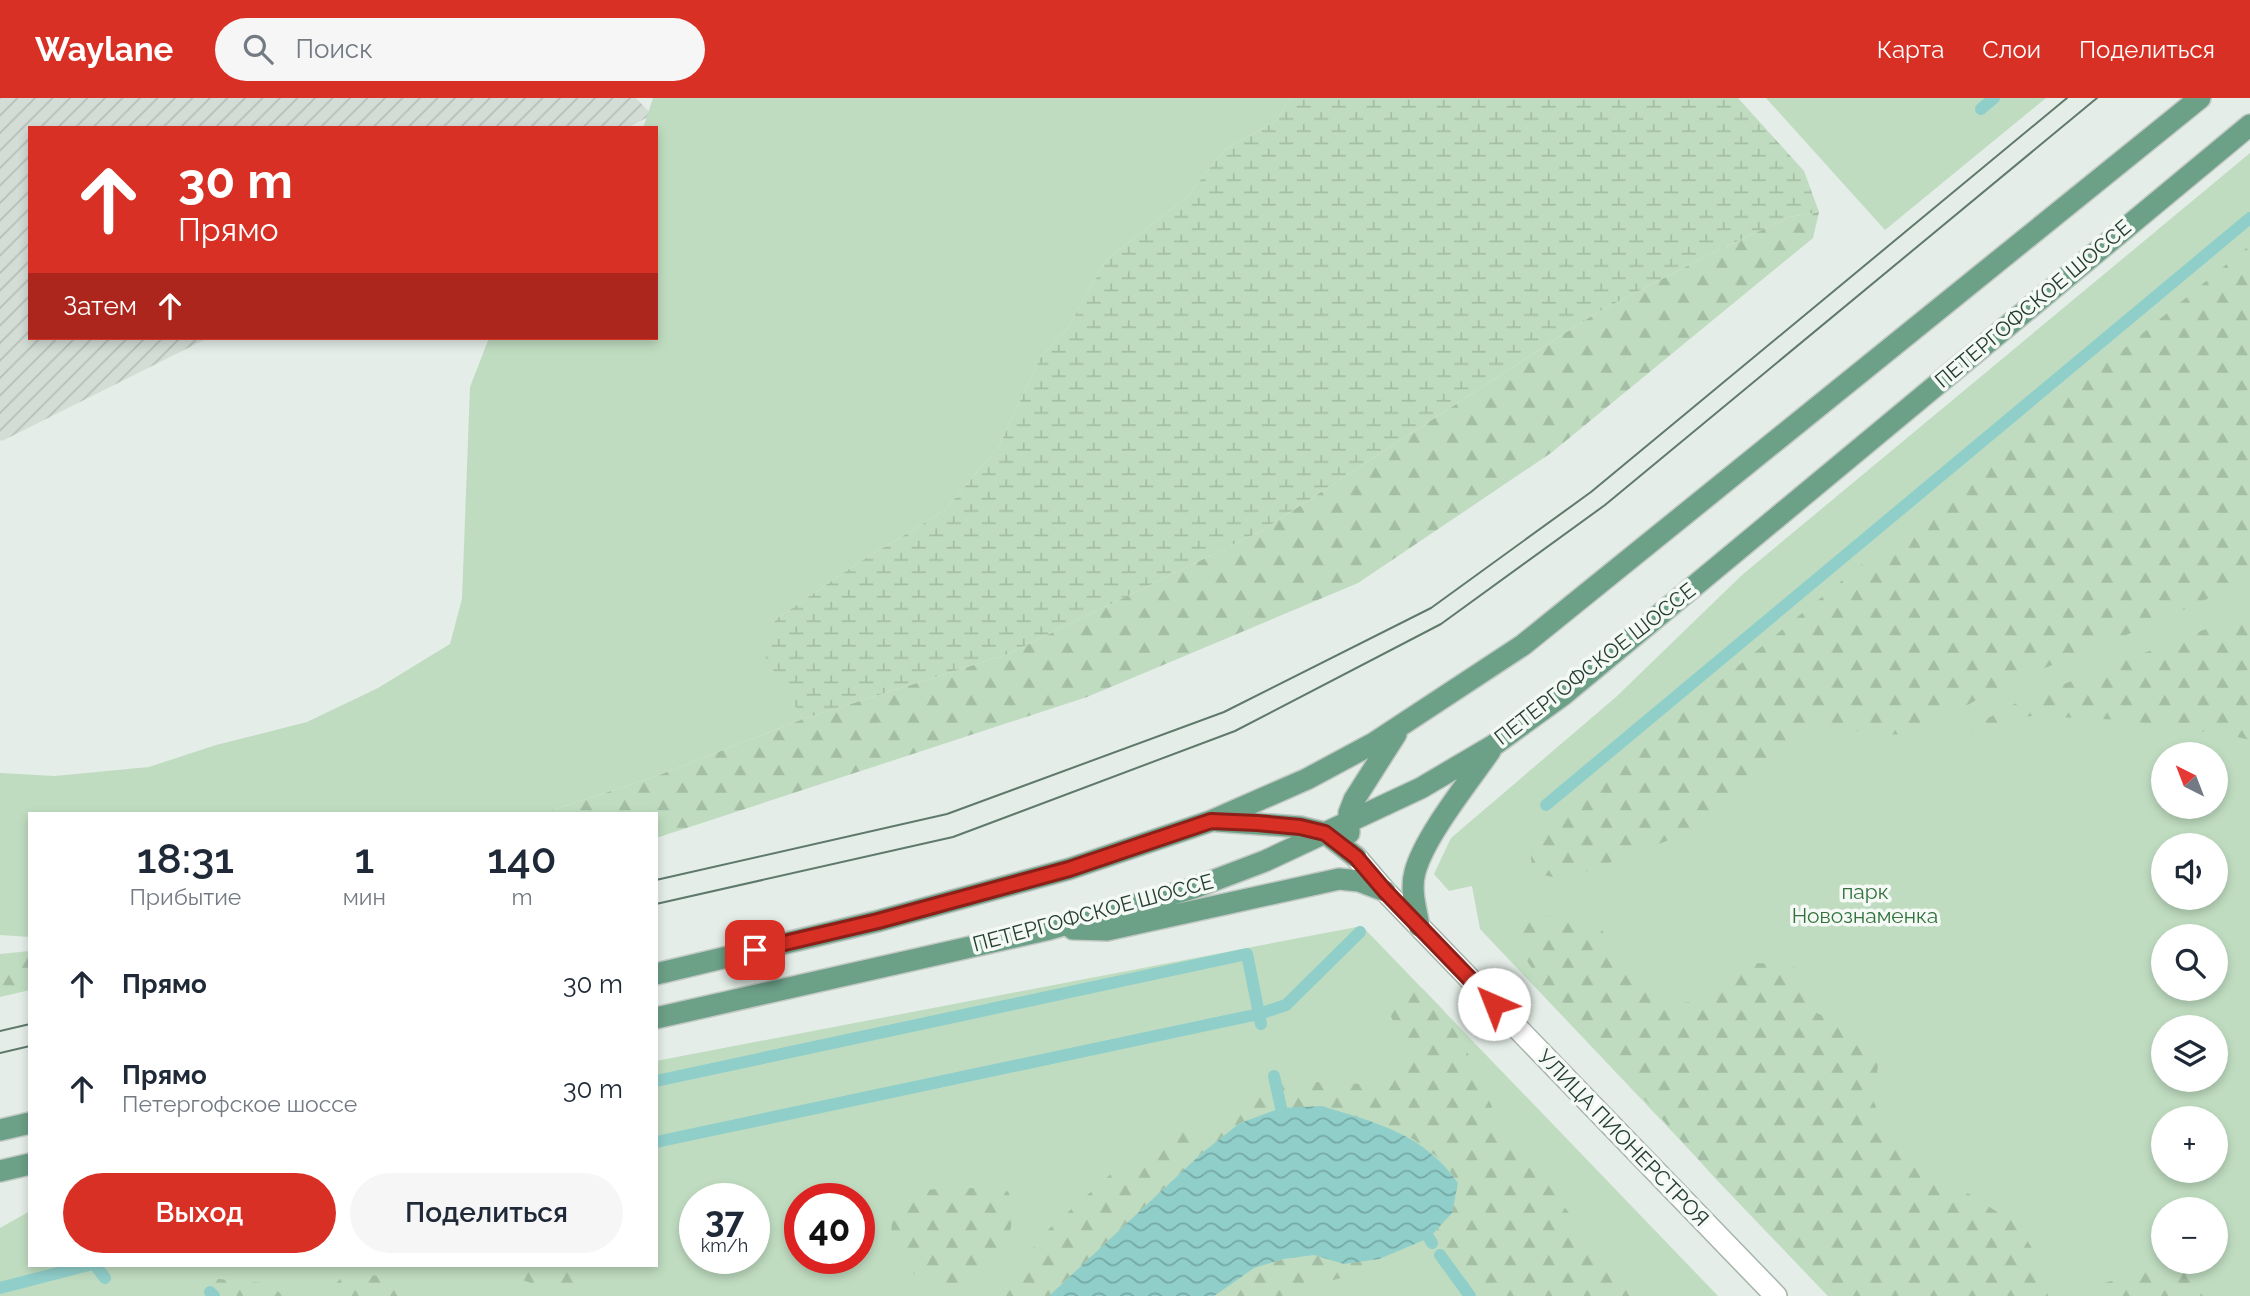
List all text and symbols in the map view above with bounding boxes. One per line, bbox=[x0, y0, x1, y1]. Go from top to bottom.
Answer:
search box bbox=[215, 18, 705, 81]
text: Waylane bbox=[35, 30, 173, 69]
icon: search bbox=[239, 30, 277, 68]
text: Поиск bbox=[295, 34, 373, 64]
text: Карта bbox=[1877, 35, 1944, 64]
text: Слои bbox=[1982, 35, 2041, 64]
text: Поделиться bbox=[2079, 35, 2215, 64]
text: 30 m bbox=[178, 152, 293, 209]
icon: ahead bbox=[63, 154, 154, 245]
text: Прямо bbox=[178, 211, 279, 248]
street label: ПЕТЕРГОФСКОЕ ШОССЕ bbox=[1930, 214, 2136, 393]
icon: ahead bbox=[151, 287, 189, 325]
text: Затем bbox=[63, 291, 137, 321]
street label: ПЕТЕРГОФСКОЕ ШОССЕ bbox=[1489, 577, 1700, 750]
north arrow bbox=[2151, 742, 2228, 819]
map controls bbox=[2151, 742, 2228, 1274]
button: sound bbox=[2151, 833, 2228, 910]
text: 18:31 bbox=[137, 834, 234, 883]
text: 1 bbox=[354, 834, 374, 883]
text: 140 bbox=[487, 834, 557, 883]
street label: ПЕТЕРГОФСКОЕ ШОССЕ bbox=[970, 868, 1216, 957]
park label: парк Новознаменка bbox=[1792, 879, 1938, 928]
text: Прибытие bbox=[129, 883, 241, 910]
text: мин bbox=[343, 883, 386, 910]
text: m bbox=[511, 883, 533, 910]
pin bbox=[725, 920, 785, 980]
button: search bbox=[2151, 924, 2228, 1001]
icon: arrive bbox=[736, 931, 774, 969]
icon: ahead bbox=[63, 965, 101, 1003]
position arrow bbox=[1457, 967, 1531, 1041]
text: Прямо bbox=[122, 969, 207, 999]
text: 30 m bbox=[563, 969, 623, 999]
button: layers bbox=[2151, 1015, 2228, 1092]
street label: УЛИЦА ПИОНЕРСТРОЯ bbox=[1532, 1044, 1714, 1231]
text: Прямо bbox=[122, 1060, 207, 1090]
icon: ahead bbox=[63, 1070, 101, 1108]
text: 30 m bbox=[563, 1074, 623, 1104]
text: Петергофское шоссе bbox=[122, 1090, 357, 1117]
button: + bbox=[2151, 1106, 2228, 1183]
button: Выход bbox=[63, 1173, 336, 1253]
button: Поделиться bbox=[350, 1173, 623, 1253]
speed limit sign: 40 bbox=[784, 1183, 875, 1274]
button: − bbox=[2151, 1197, 2228, 1274]
text: 37 bbox=[705, 1199, 744, 1240]
text: km/h bbox=[701, 1235, 748, 1256]

